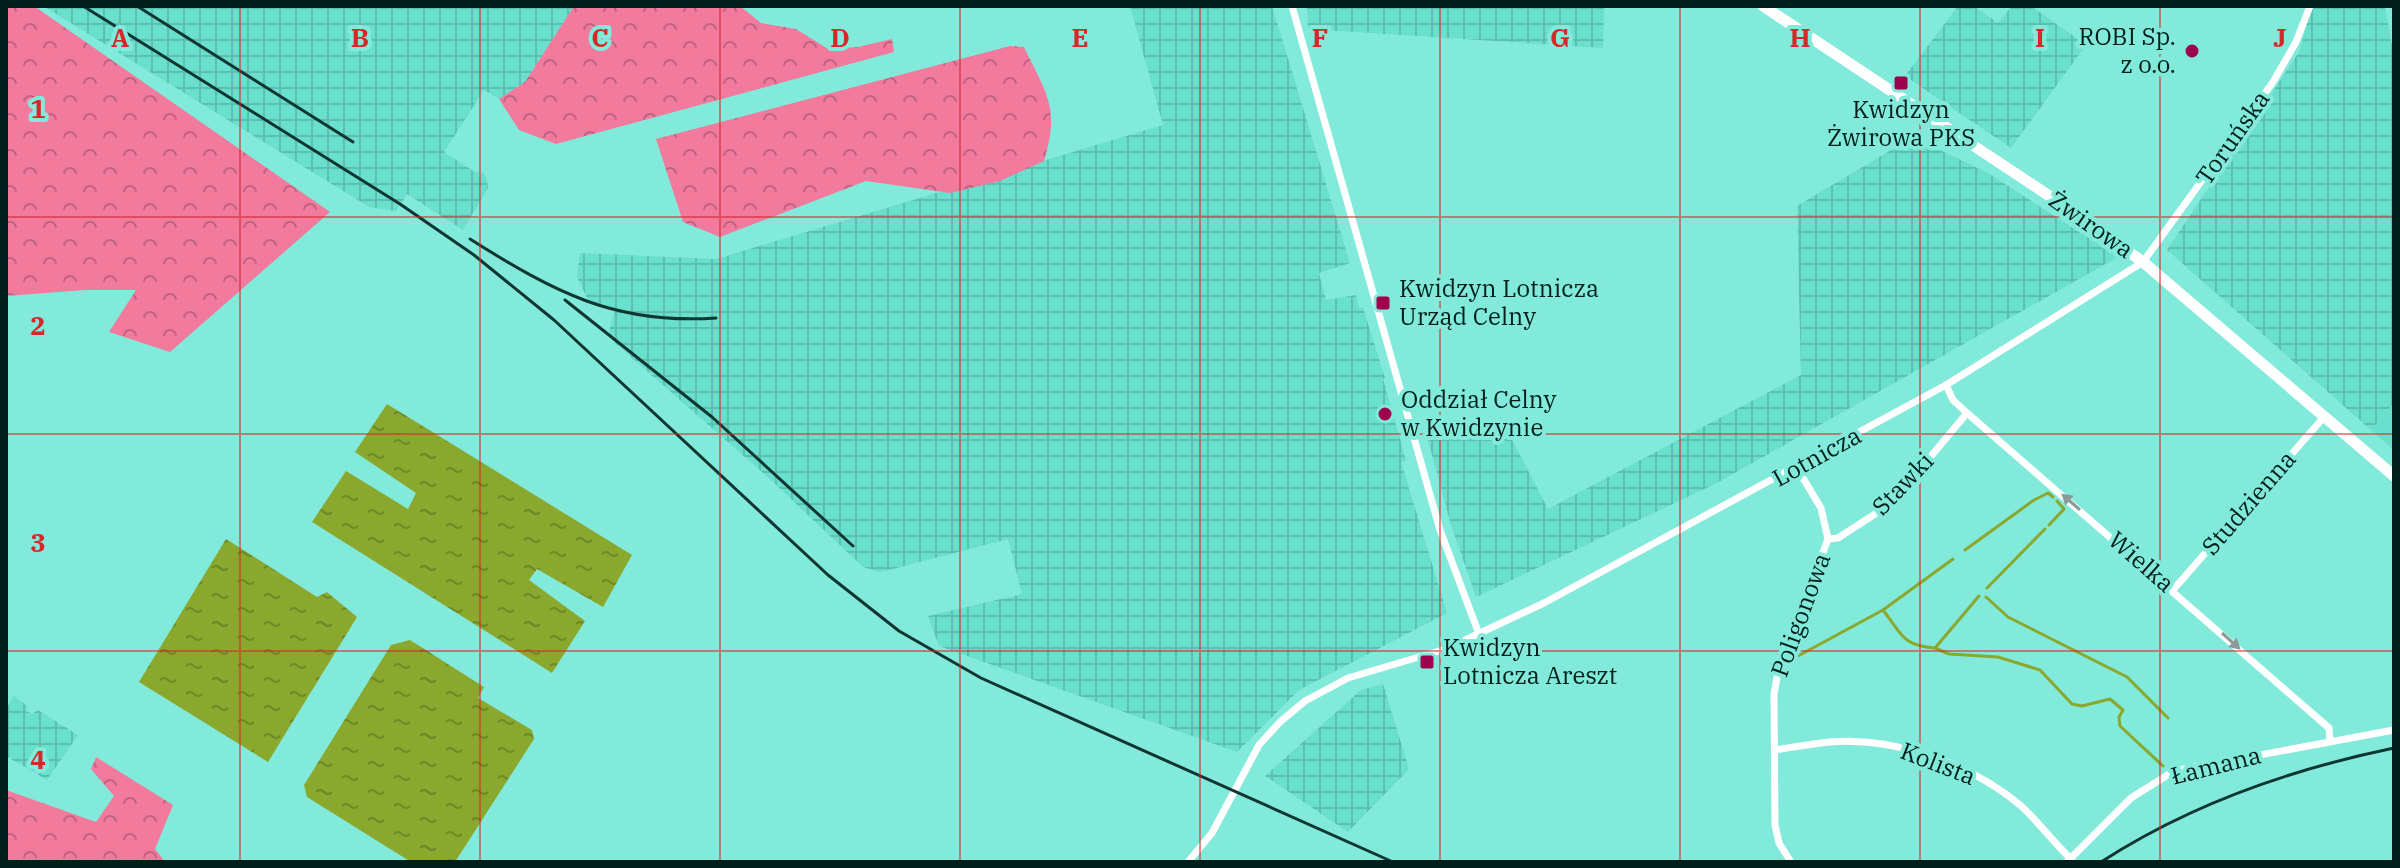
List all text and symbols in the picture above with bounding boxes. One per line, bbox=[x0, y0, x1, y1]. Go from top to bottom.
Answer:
text: A bbox=[111, 20, 129, 54]
text: B bbox=[351, 20, 369, 54]
text: C bbox=[591, 20, 609, 54]
text: D bbox=[830, 20, 850, 54]
text: E bbox=[1071, 20, 1089, 54]
text: F bbox=[1312, 20, 1328, 54]
text: G bbox=[1550, 20, 1570, 54]
text: H bbox=[1789, 20, 1811, 54]
text: I bbox=[2035, 20, 2045, 54]
place label: ROBI Sp. z o.o. bbox=[2079, 20, 2176, 80]
text: J bbox=[2273, 20, 2287, 54]
marker: ROBI Sp. z o.o. bbox=[2183, 42, 2201, 60]
marker: Kwidzyn Żwirowa PKS bbox=[1892, 74, 1910, 92]
street label: Toruńska bbox=[2188, 84, 2276, 191]
text: 1 bbox=[30, 91, 46, 125]
place label: Kwidzyn Żwirowa PKS bbox=[1827, 93, 1975, 153]
street label: Żwirowa bbox=[2043, 183, 2140, 265]
place label: Kwidzyn Lotnicza Urząd Celny bbox=[1399, 272, 1599, 332]
marker: Kwidzyn Lotnicza Urząd Celny bbox=[1374, 294, 1392, 312]
text: 2 bbox=[30, 308, 46, 342]
place label: Oddział Celny w Kwidzynie bbox=[1401, 383, 1557, 443]
marker: Oddział Celny w Kwidzynie bbox=[1376, 405, 1394, 423]
street label: Lotnicza bbox=[1766, 419, 1867, 494]
street label: Studzienna bbox=[2194, 443, 2302, 561]
street label: Stawki bbox=[1864, 445, 1940, 522]
one-way arrow bbox=[2061, 494, 2081, 511]
street label: Wielka bbox=[2102, 524, 2181, 599]
text: 3 bbox=[30, 525, 46, 559]
street label: Poligonowa bbox=[1763, 548, 1837, 681]
place label: Kwidzyn Lotnicza Areszt bbox=[1443, 631, 1617, 691]
one-way arrow bbox=[2221, 632, 2240, 650]
marker: Kwidzyn Lotnicza Areszt bbox=[1418, 653, 1436, 671]
street label: Kolista bbox=[1896, 734, 1980, 792]
street label: Łamana bbox=[2167, 738, 2264, 792]
text: 4 bbox=[30, 742, 46, 776]

